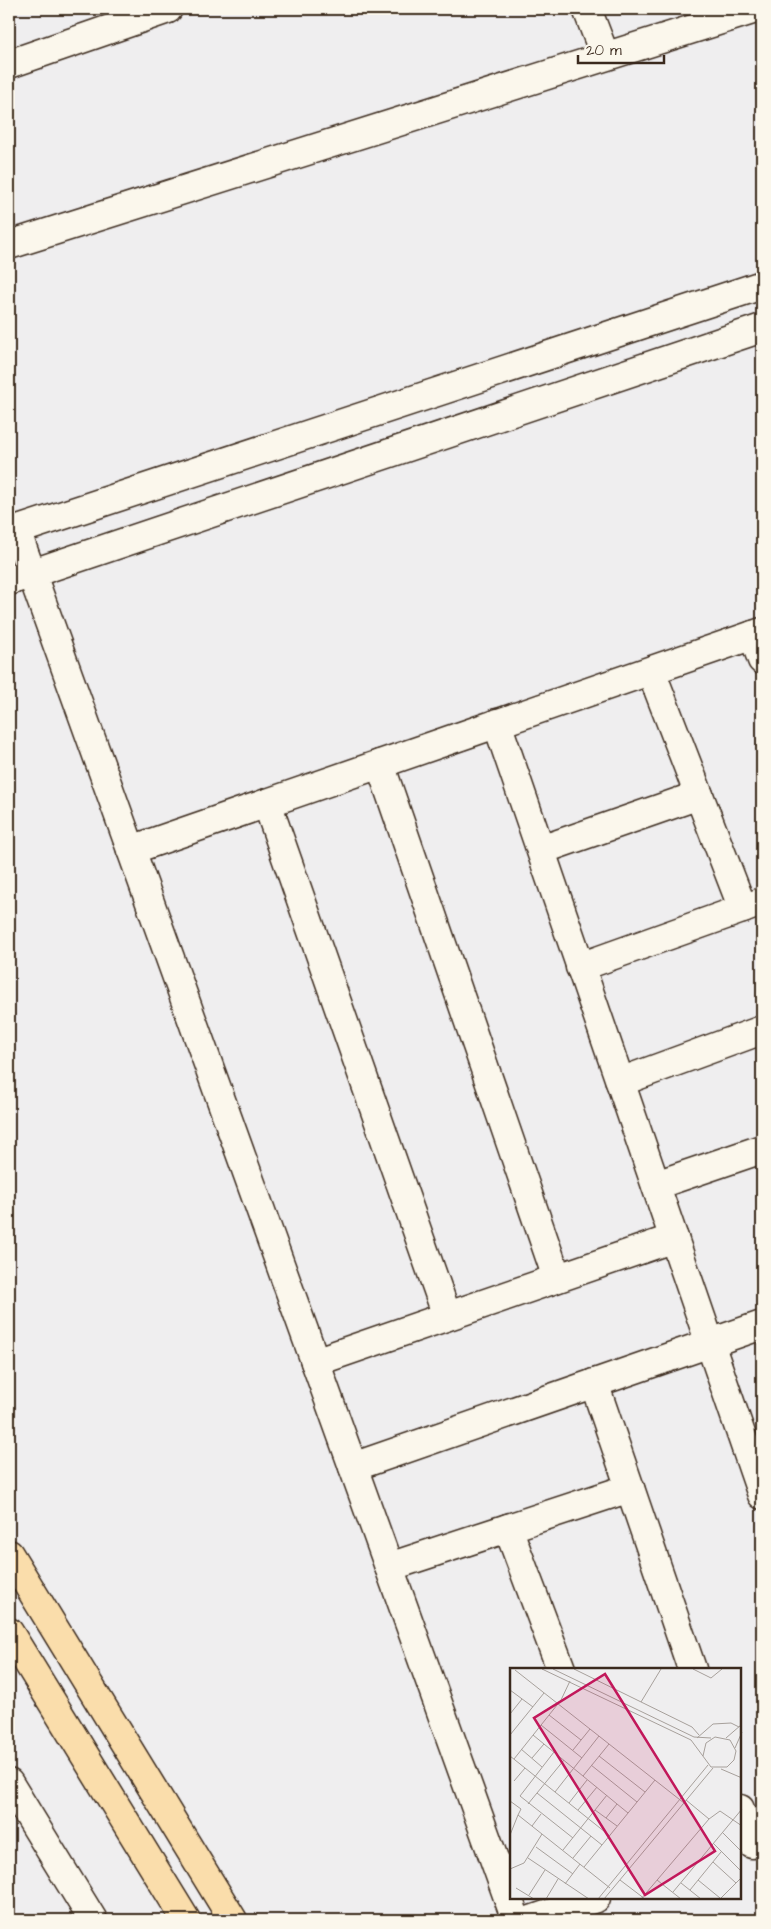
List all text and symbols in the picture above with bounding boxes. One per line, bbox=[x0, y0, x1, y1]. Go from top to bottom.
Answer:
scale bar bbox=[578, 32, 665, 64]
text: 20 m bbox=[586, 40, 622, 61]
inset map bbox=[510, 1668, 741, 1899]

